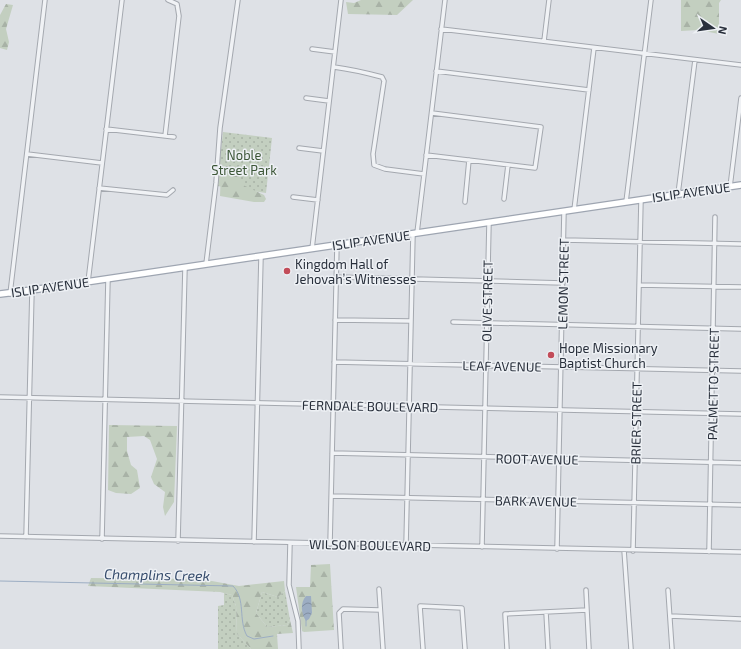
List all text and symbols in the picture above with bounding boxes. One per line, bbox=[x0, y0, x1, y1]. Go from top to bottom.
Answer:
north arrow bbox=[693, 8, 733, 48]
text: N bbox=[716, 25, 730, 36]
park label: Noble Street Park bbox=[211, 147, 277, 178]
street label: ISLIP AVENUE bbox=[651, 179, 731, 205]
street label: ISLIP AVENUE bbox=[331, 227, 411, 253]
street label: LEMON STREET bbox=[554, 238, 572, 330]
place label: Kingdom Hall of Jehovah’s Witnesses bbox=[295, 256, 416, 287]
street label: OLIVE STREET bbox=[478, 259, 496, 342]
marker: Kingdom Hall of Jehovah’s Witnesses bbox=[282, 266, 292, 276]
street label: ISLIP AVENUE bbox=[10, 274, 90, 300]
street label: PALMETTO STREET bbox=[704, 327, 722, 440]
place label: Hope Missionary Baptist Church bbox=[559, 340, 658, 371]
marker: Hope Missionary Baptist Church bbox=[546, 350, 556, 360]
street label: LEAF AVENUE bbox=[462, 357, 542, 375]
street label: BRIER STREET bbox=[627, 381, 645, 464]
street label: FERNDALE BOULEVARD bbox=[302, 397, 438, 415]
street label: ROOT AVENUE bbox=[495, 450, 579, 468]
street label: BARK AVENUE bbox=[495, 492, 577, 510]
street label: WILSON BOULEVARD bbox=[309, 536, 431, 554]
water label: Champlins Creek bbox=[104, 565, 210, 584]

